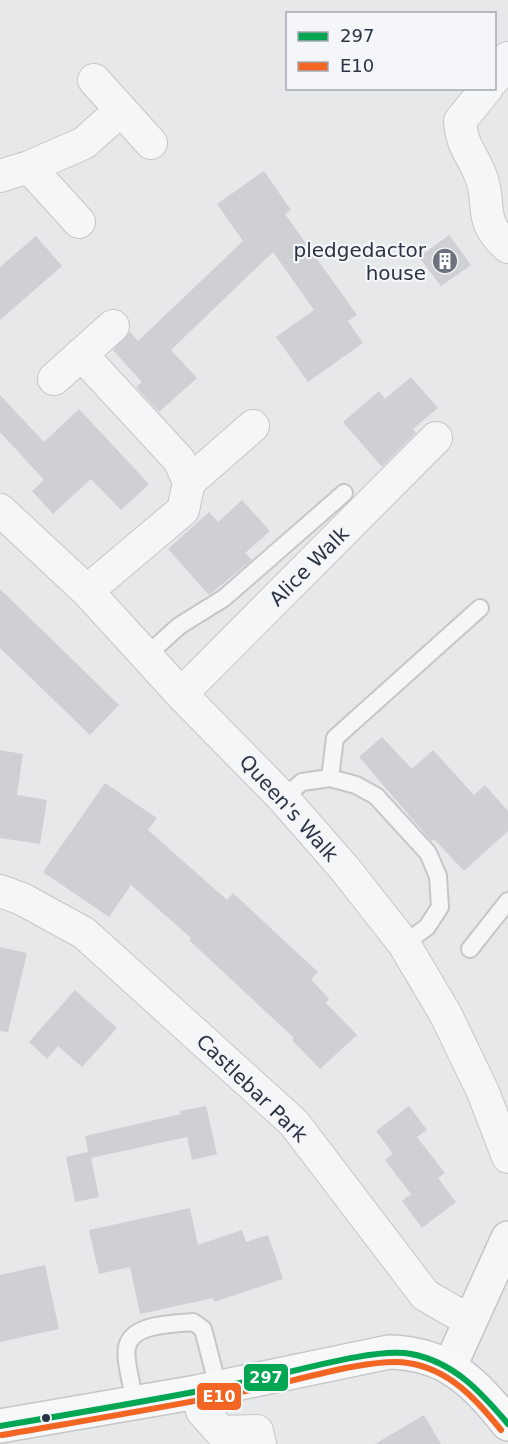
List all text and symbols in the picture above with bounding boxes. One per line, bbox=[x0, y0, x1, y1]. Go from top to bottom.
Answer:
legend bbox=[286, 12, 496, 90]
text: 297 bbox=[340, 25, 374, 46]
text: E10 bbox=[340, 55, 374, 76]
place label: pledgedactor house bbox=[294, 238, 427, 285]
building icon: pledgedactor house bbox=[430, 246, 460, 276]
street label: Alice Walk bbox=[264, 521, 354, 611]
street label: Queen's Walk bbox=[235, 749, 344, 867]
street label: Castlebar Park bbox=[191, 1029, 313, 1147]
line badge: 297 bbox=[243, 1363, 289, 1392]
text: 297 bbox=[249, 1368, 283, 1387]
line badge: E10 bbox=[196, 1382, 242, 1411]
text: E10 bbox=[202, 1387, 236, 1406]
unlabelled marker bbox=[40, 1412, 52, 1424]

